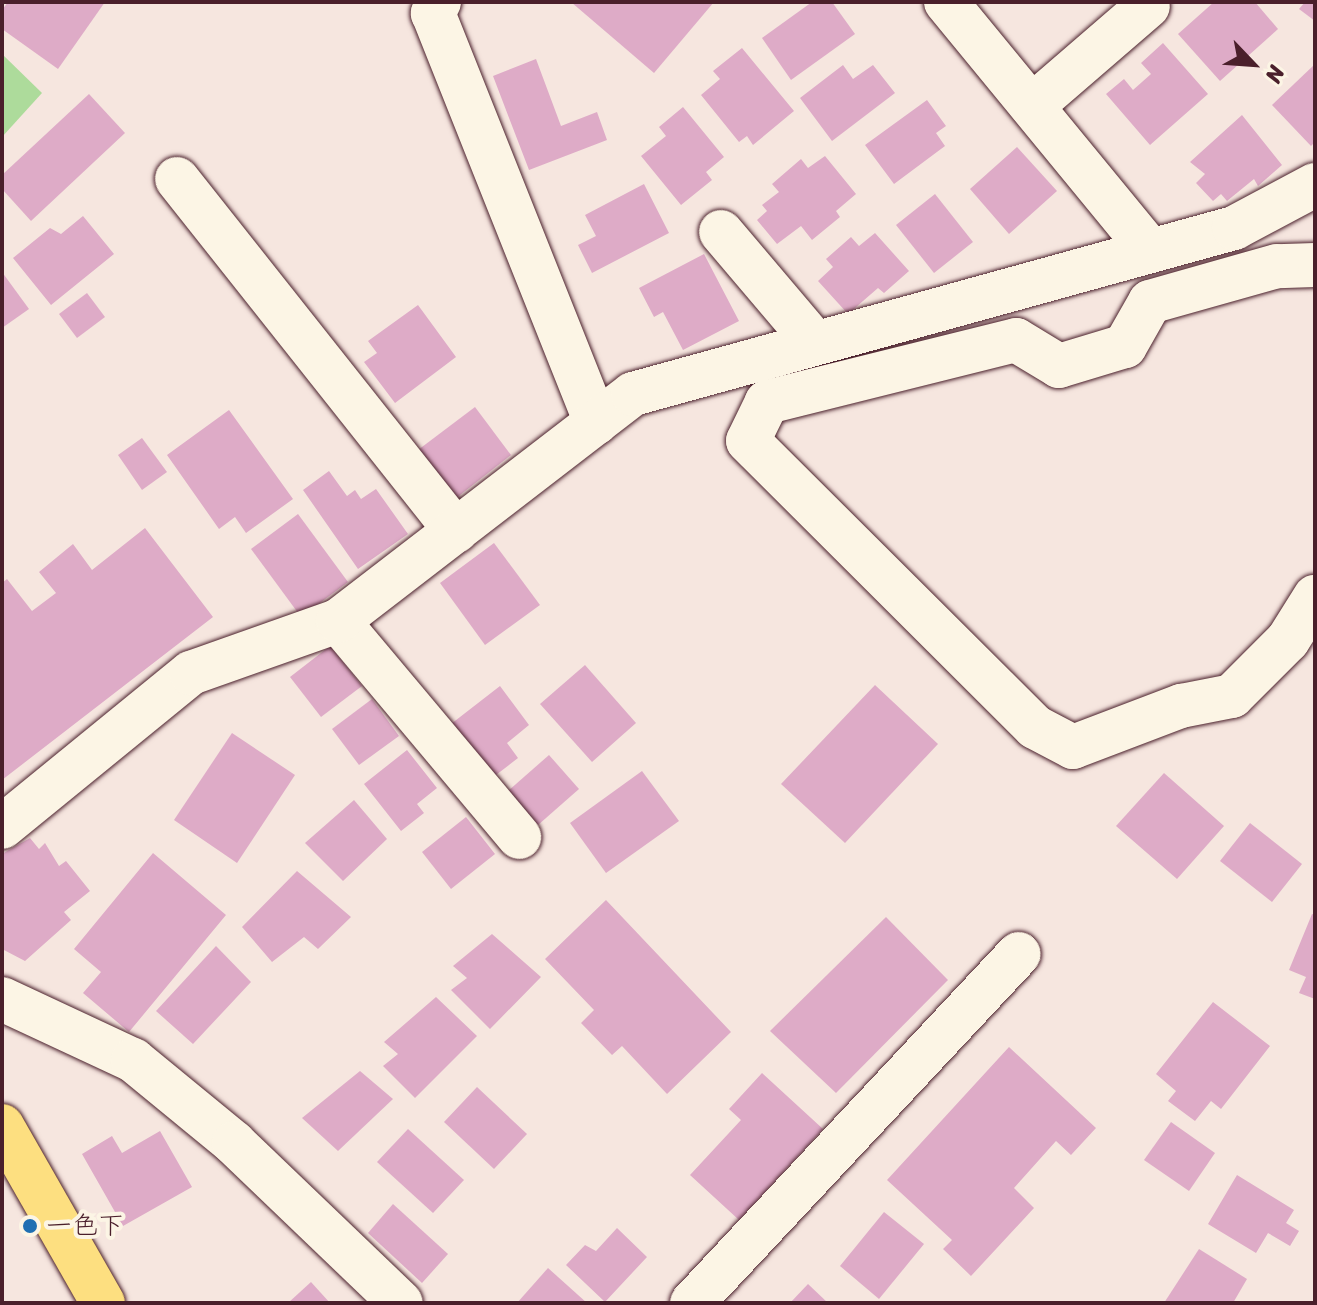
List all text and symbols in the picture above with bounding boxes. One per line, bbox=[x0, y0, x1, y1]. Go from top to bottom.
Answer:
north arrow bbox=[1213, 24, 1293, 104]
text: N bbox=[1254, 59, 1296, 90]
place label: 一色下 bbox=[46, 1210, 124, 1242]
marker: 一色下 bbox=[21, 1217, 39, 1235]

